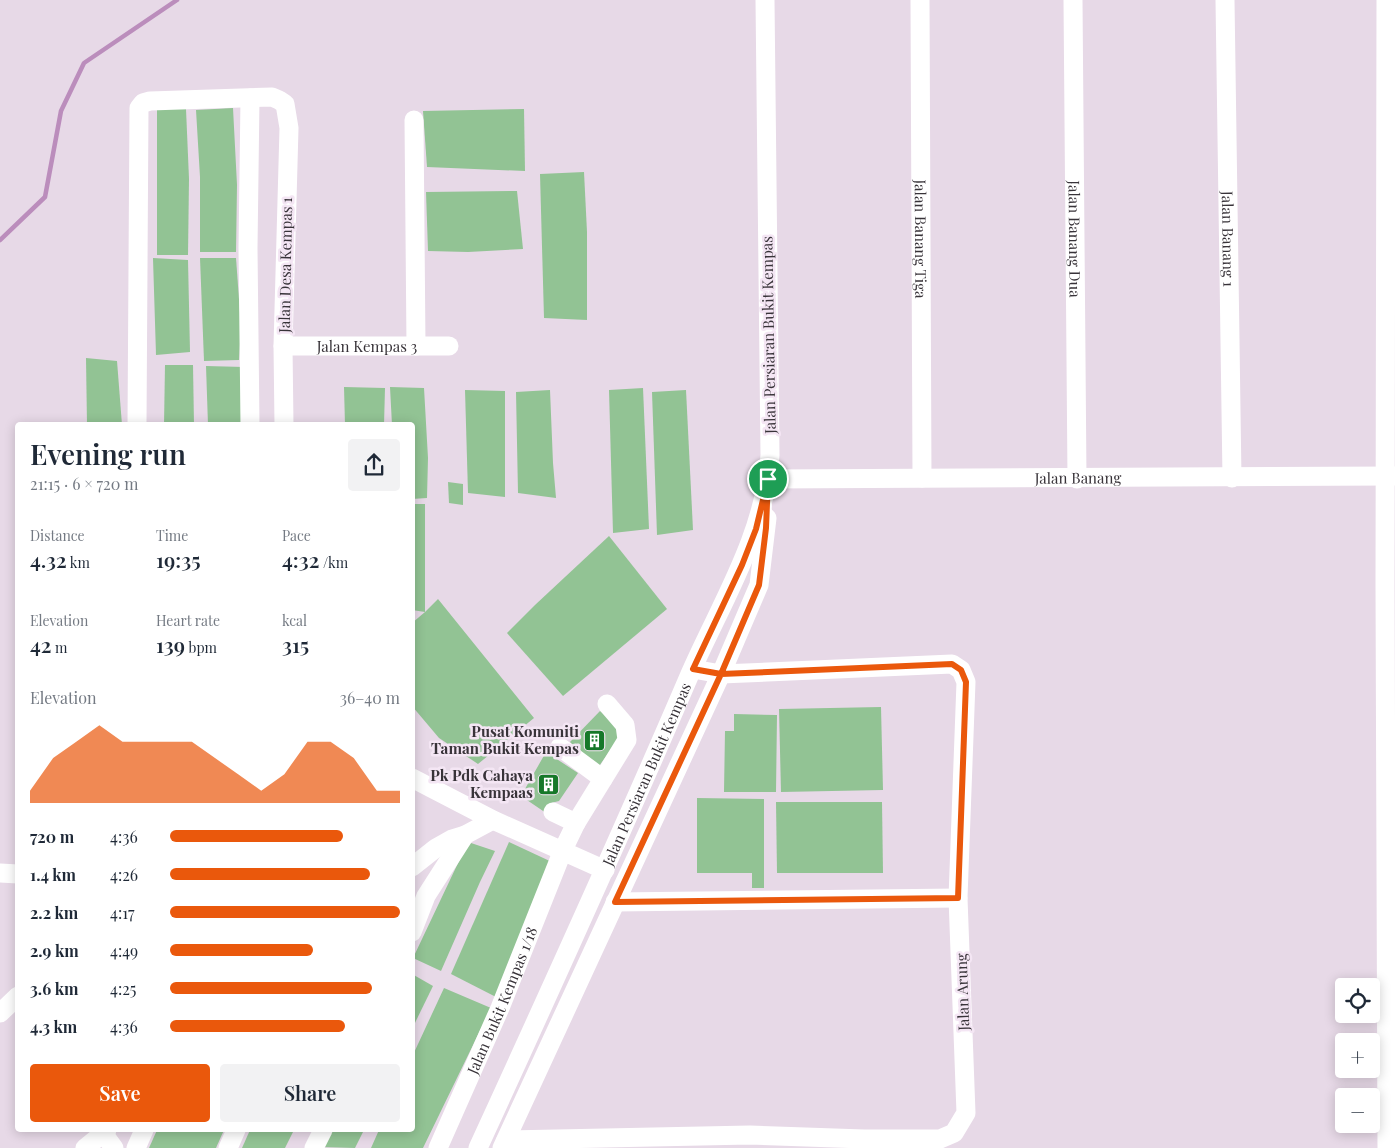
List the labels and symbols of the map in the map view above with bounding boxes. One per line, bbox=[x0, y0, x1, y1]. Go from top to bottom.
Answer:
street label: Jalan Banang Tiga bbox=[911, 178, 931, 299]
street label: Jalan Banang Dua bbox=[1064, 179, 1085, 298]
street label: Jalan Banang 1 bbox=[1218, 190, 1239, 287]
street label: Jalan Desa Kempas 1 bbox=[274, 197, 296, 334]
street label: Jalan Persiaran Bukit Kempas bbox=[756, 236, 780, 435]
street label: Jalan Kempas 3 bbox=[316, 336, 418, 356]
pin bbox=[747, 458, 789, 500]
street label: Jalan Banang bbox=[1034, 467, 1121, 488]
street label: Jalan Persiaran Bukit Kempas bbox=[597, 679, 695, 870]
place label: Pusat Komuniti Taman Bukit Kempas bbox=[431, 721, 579, 758]
building icon: Pusat Komuniti Taman Bukit Kempas bbox=[583, 728, 607, 752]
place label: Pk Pdk Cahaya Kempaas bbox=[430, 765, 533, 802]
building icon: Pk Pdk Cahaya Kempaas bbox=[537, 772, 561, 796]
street label: Jalan Bukit Kempas 1/18 bbox=[462, 923, 542, 1078]
street label: Jalan Arung bbox=[951, 953, 973, 1032]

